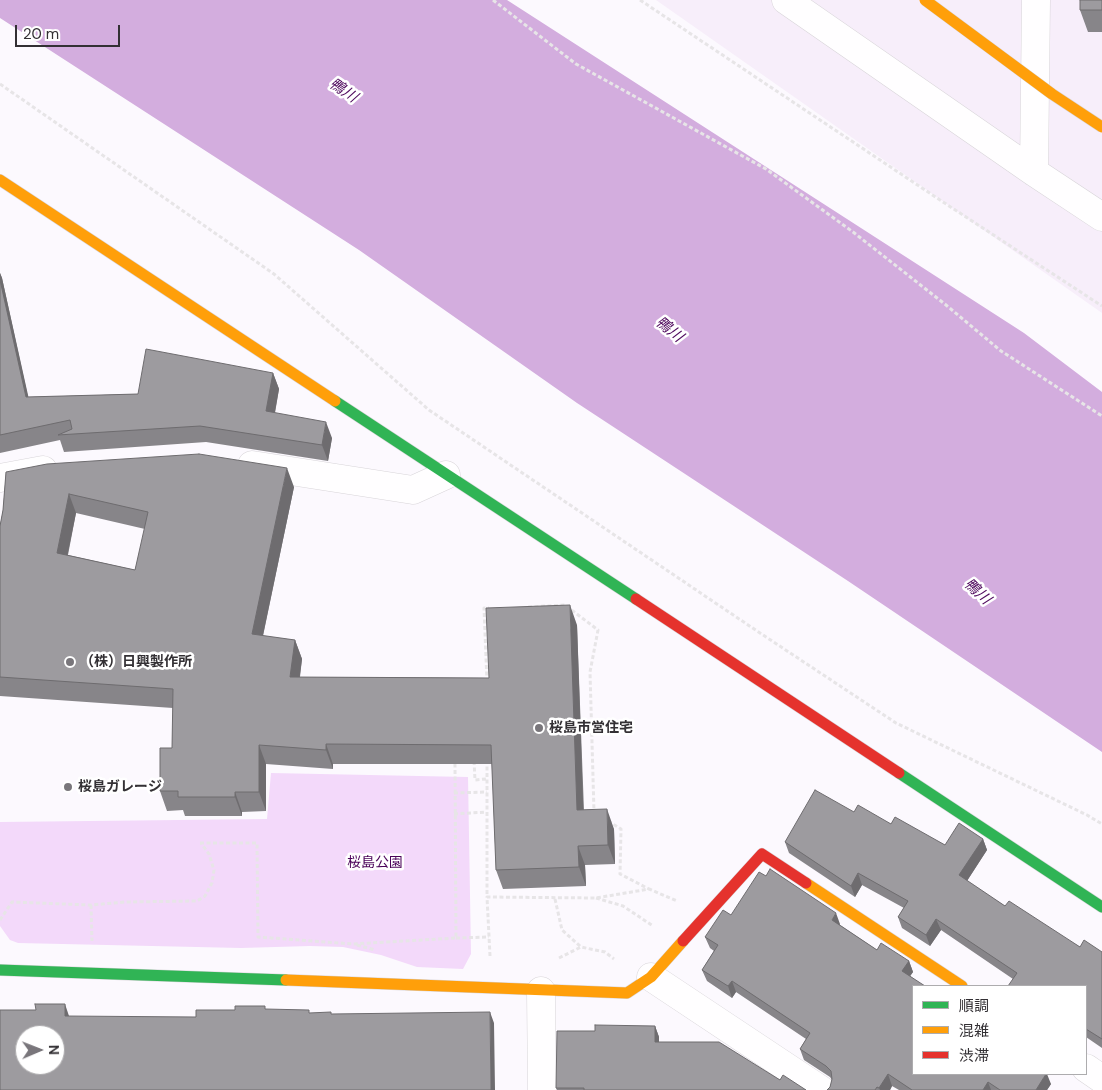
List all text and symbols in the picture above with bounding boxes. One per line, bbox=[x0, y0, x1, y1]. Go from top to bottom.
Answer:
scale bar bbox=[18, 15, 122, 47]
text: 20 m bbox=[23, 24, 59, 44]
water label: 鴨川 bbox=[326, 75, 360, 107]
water label: 鴨川 bbox=[652, 314, 686, 346]
water label: 鴨川 bbox=[960, 575, 994, 609]
place label: （株）日興製作所 bbox=[80, 654, 192, 670]
marker: （株）日興製作所 bbox=[64, 656, 76, 668]
place label: 桜島市営住宅 bbox=[549, 720, 633, 736]
marker: 桜島市営住宅 bbox=[533, 722, 545, 734]
place label: 桜島ガレージ bbox=[78, 779, 162, 795]
marker: 桜島ガレージ bbox=[62, 781, 74, 793]
park label: 桜島公園 bbox=[347, 855, 403, 871]
legend bbox=[912, 985, 1087, 1075]
text: 順調 bbox=[959, 996, 989, 1016]
text: 混雑 bbox=[959, 1021, 989, 1041]
north arrow bbox=[15, 1025, 65, 1075]
text: N bbox=[45, 1044, 63, 1055]
text: 渋滞 bbox=[959, 1046, 989, 1066]

